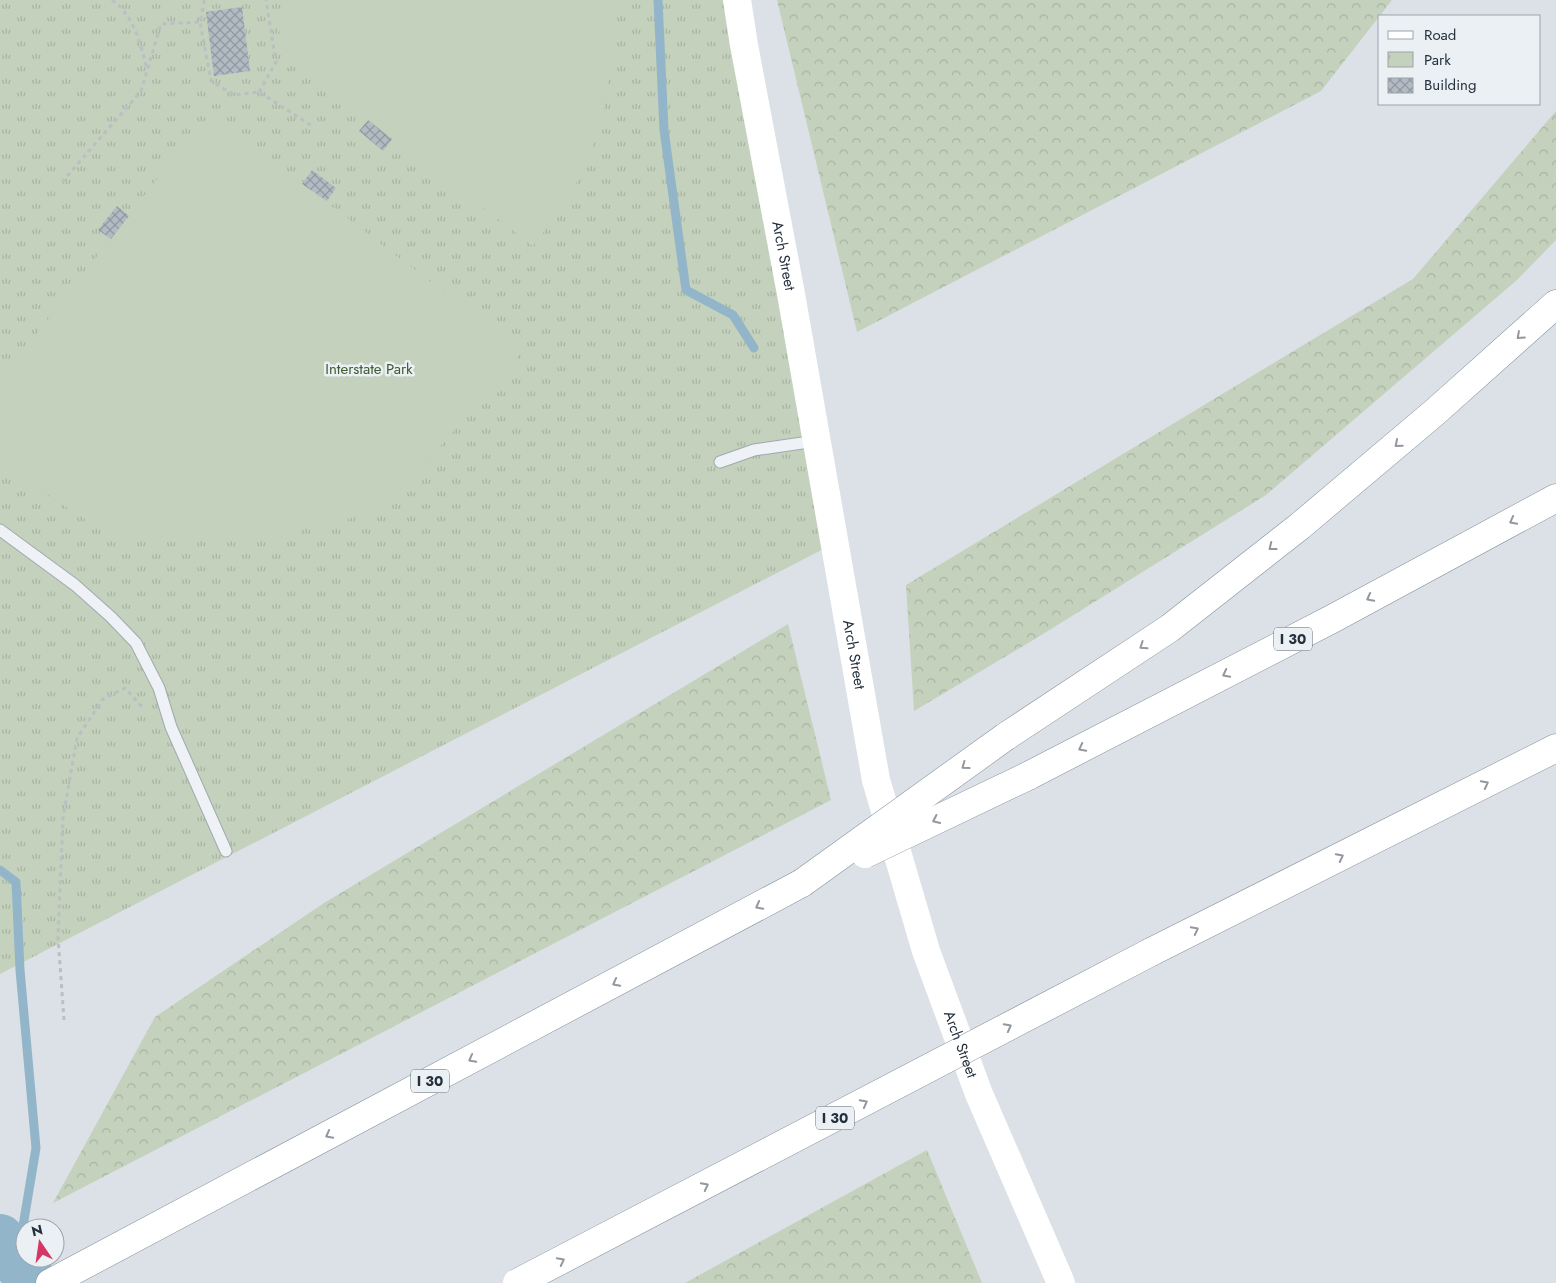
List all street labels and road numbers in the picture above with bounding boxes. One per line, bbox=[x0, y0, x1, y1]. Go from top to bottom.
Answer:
street label: Arch Street bbox=[766, 219, 801, 293]
street label: Arch Street bbox=[837, 618, 871, 691]
road number: I 30 bbox=[1274, 628, 1312, 650]
street label: Arch Street bbox=[938, 1008, 983, 1081]
road number: I 30 bbox=[411, 1070, 449, 1092]
road number: I 30 bbox=[816, 1106, 854, 1130]

